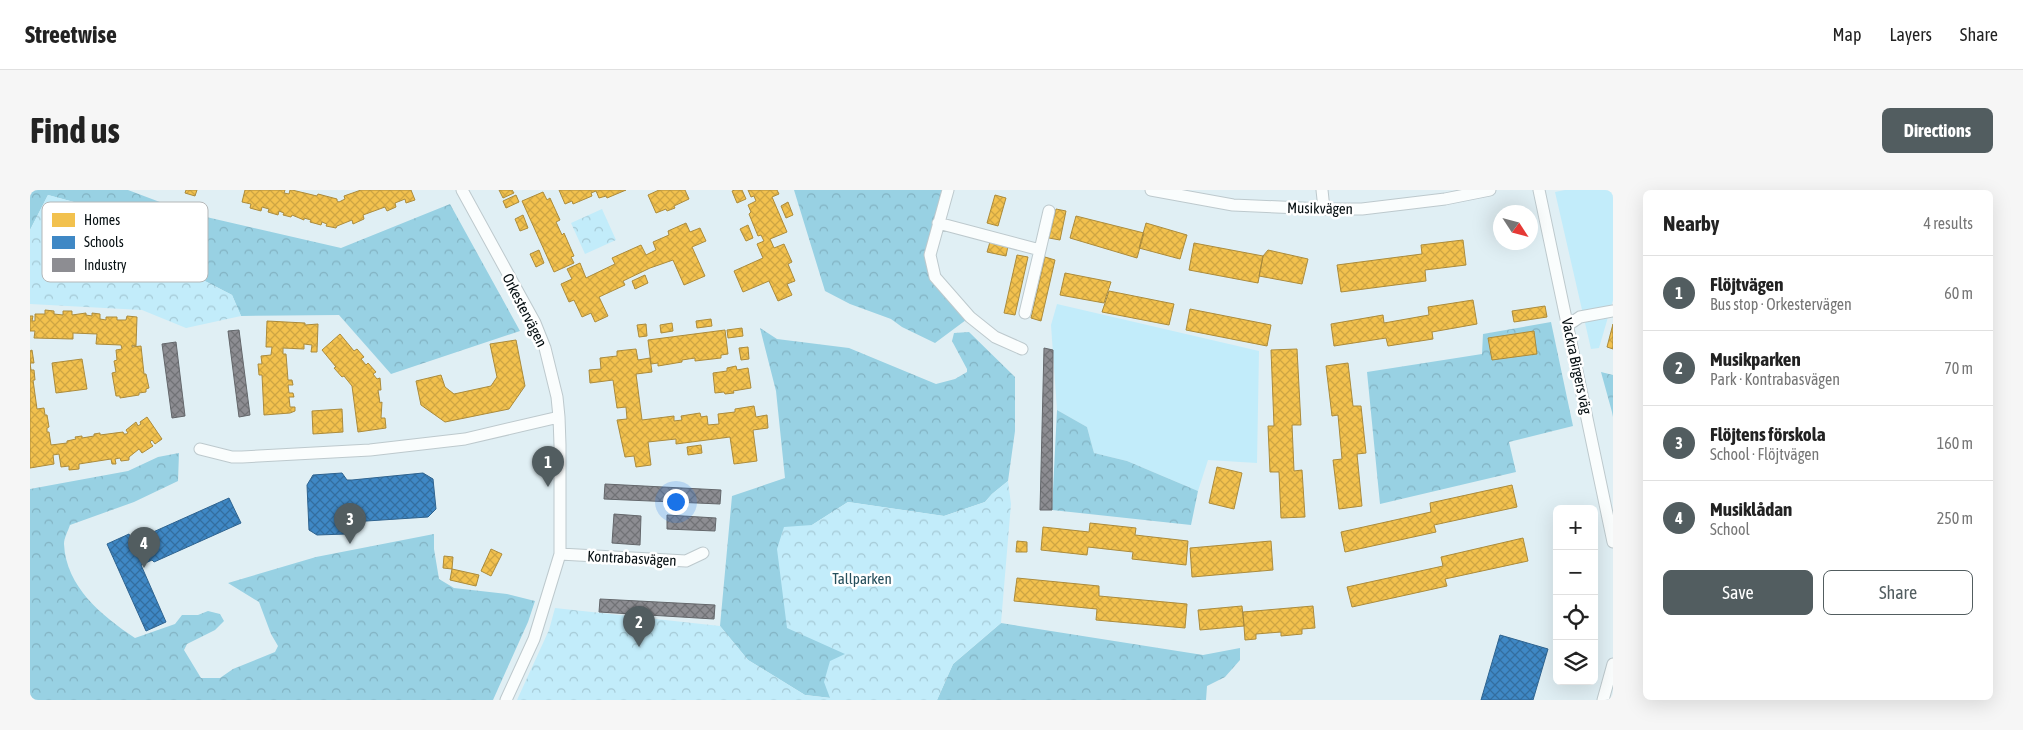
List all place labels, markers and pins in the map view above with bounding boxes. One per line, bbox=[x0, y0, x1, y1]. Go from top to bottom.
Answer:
pin: 1 bbox=[532, 446, 564, 487]
pin: 3 bbox=[334, 503, 366, 544]
pin: 4 bbox=[128, 527, 160, 568]
pin: 2 bbox=[623, 606, 655, 647]

